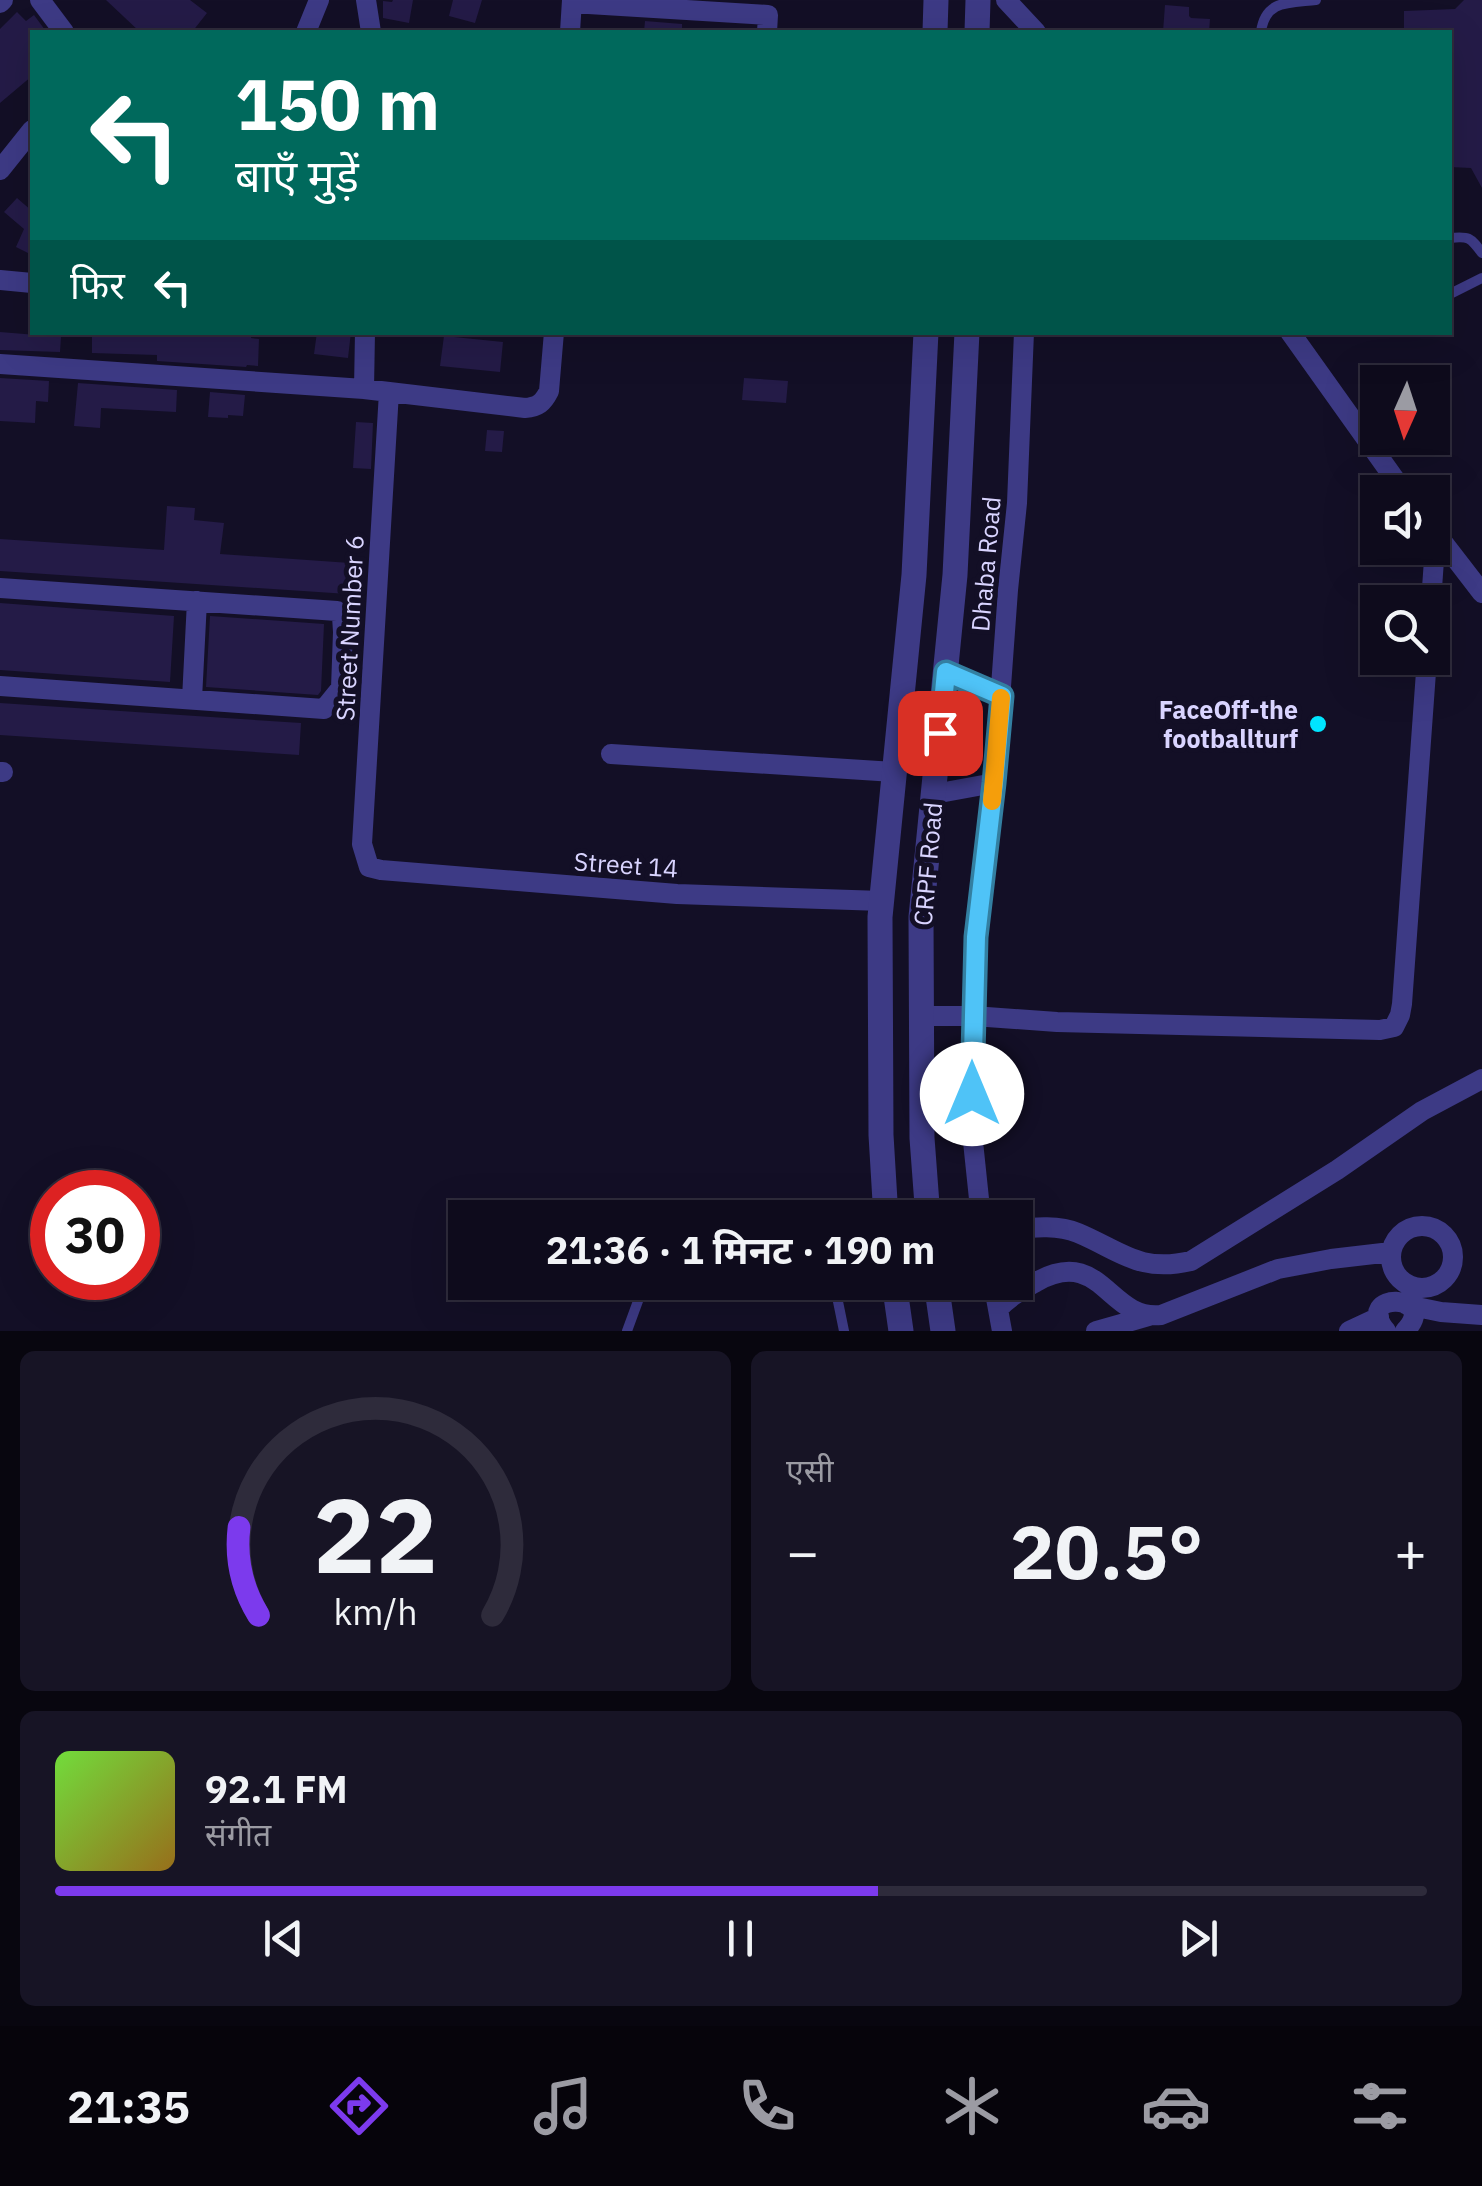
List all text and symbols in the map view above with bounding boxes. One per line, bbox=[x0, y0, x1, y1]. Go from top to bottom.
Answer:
text: 150 m bbox=[235, 58, 440, 149]
icon: left bbox=[70, 70, 200, 200]
text: बाएँ मुड़ें bbox=[235, 146, 359, 204]
text: फिर bbox=[70, 260, 125, 309]
icon: left bbox=[145, 260, 200, 315]
north arrow bbox=[1360, 365, 1450, 455]
map controls bbox=[1360, 365, 1450, 675]
button: sound bbox=[1360, 475, 1450, 565]
street label: Dhaba Road bbox=[963, 495, 1008, 633]
street label: Street Number 6 bbox=[328, 534, 371, 722]
button: search bbox=[1360, 585, 1450, 675]
pin bbox=[898, 691, 983, 776]
place label: FaceOff-the footballturf bbox=[1159, 693, 1298, 755]
icon: arrive bbox=[913, 706, 968, 761]
marker: FaceOff-the footballturf bbox=[1307, 713, 1329, 735]
street label: CRPF Road bbox=[906, 801, 949, 927]
street label: Street 14 bbox=[573, 844, 679, 885]
position arrow bbox=[920, 1042, 1024, 1146]
speed limit sign: 30 bbox=[30, 1170, 160, 1300]
text: 21:36 · 1 मिनट · 190 m bbox=[546, 1225, 935, 1274]
text: एसी bbox=[786, 1449, 834, 1491]
text: 22 bbox=[313, 1466, 438, 1602]
text: 20.5° bbox=[1010, 1502, 1203, 1600]
text: − bbox=[786, 1516, 819, 1587]
text: + bbox=[1394, 1516, 1427, 1587]
text: km/h bbox=[333, 1588, 418, 1635]
text: 92.1 FM bbox=[205, 1764, 348, 1813]
text: संगीत bbox=[205, 1813, 271, 1855]
icon: previous bbox=[256, 1911, 311, 1966]
icon: pause bbox=[713, 1911, 768, 1966]
icon: next bbox=[1171, 1911, 1226, 1966]
icon: directions bbox=[324, 2071, 394, 2141]
icon: music bbox=[528, 2071, 598, 2141]
icon: phone bbox=[732, 2071, 802, 2141]
icon: climate bbox=[937, 2071, 1007, 2141]
icon: car bbox=[1141, 2071, 1211, 2141]
icon: filters bbox=[1345, 2071, 1415, 2141]
text: 21:35 bbox=[67, 2077, 190, 2135]

